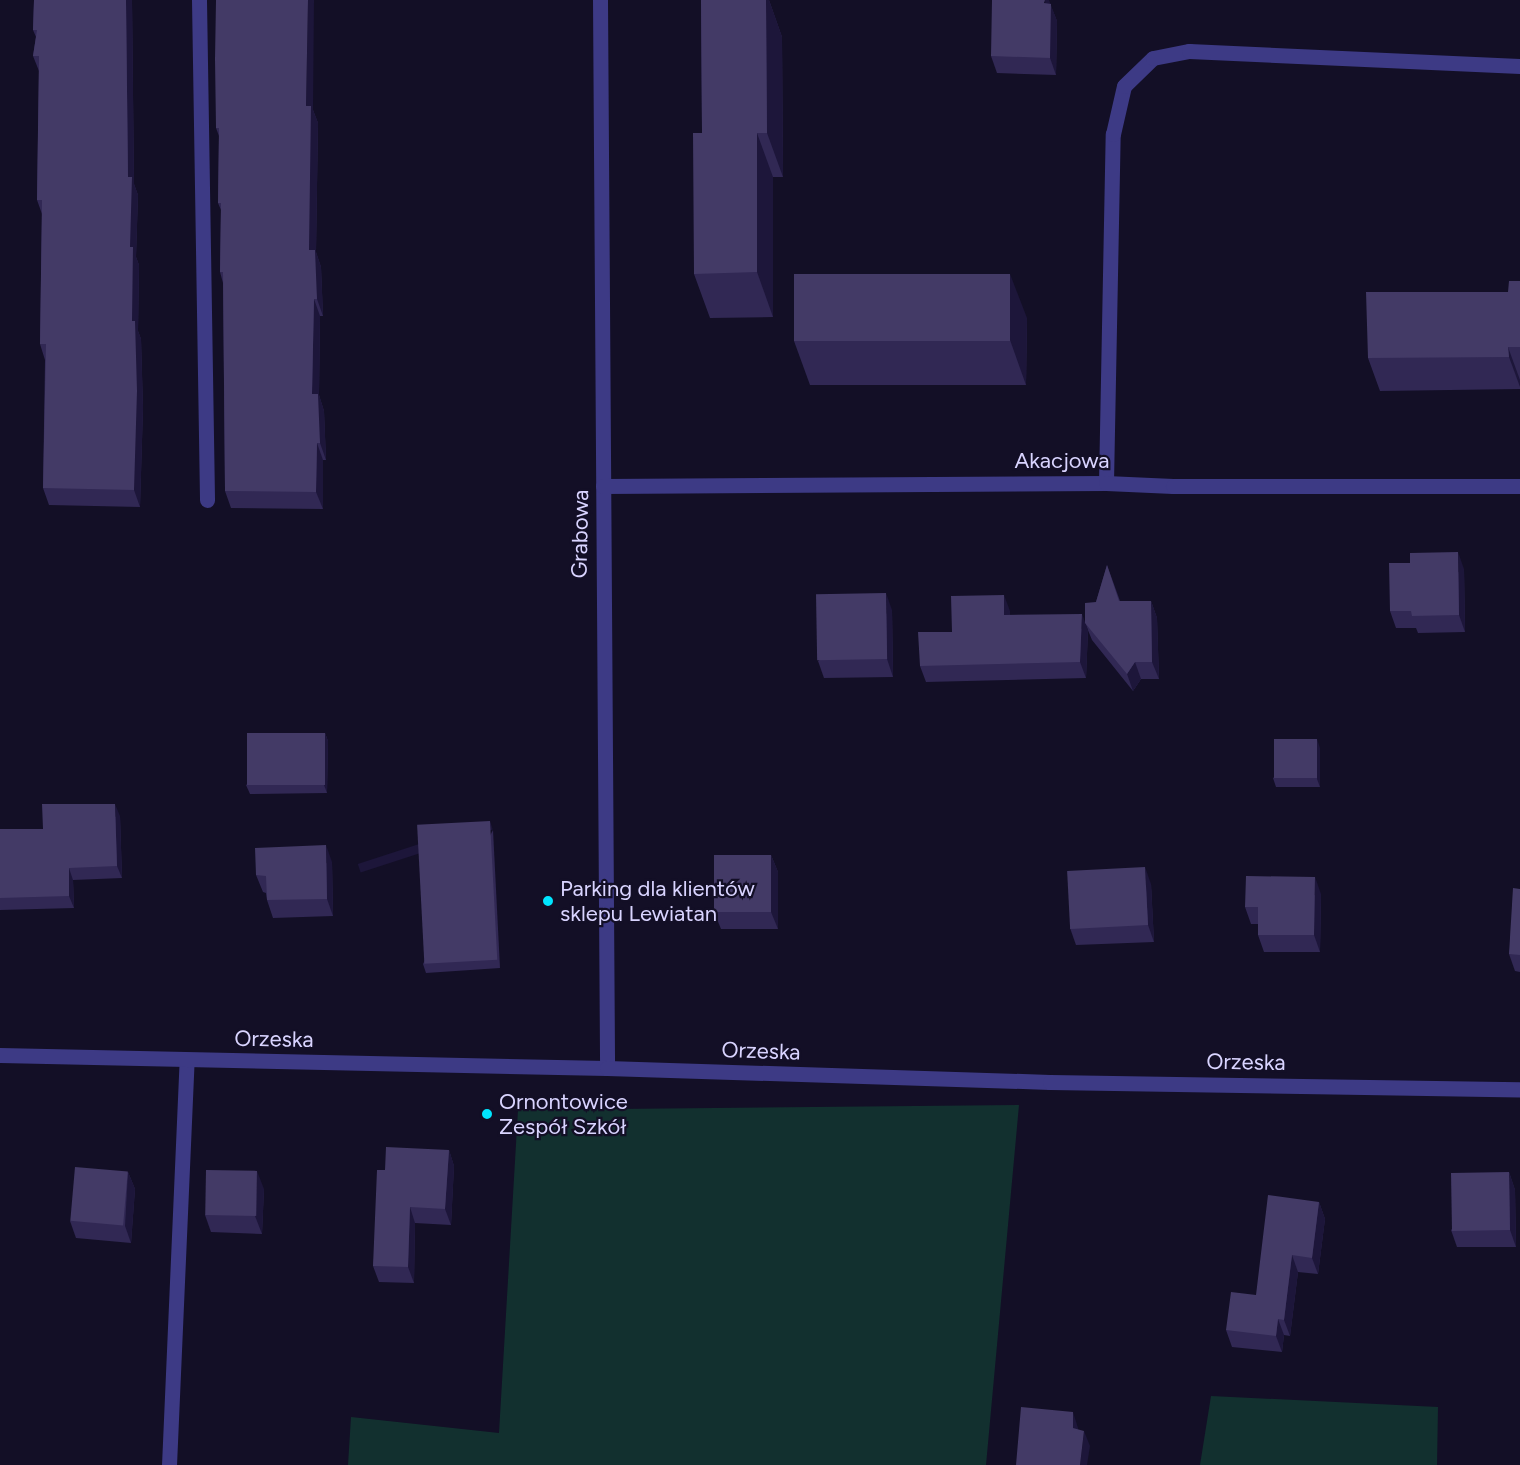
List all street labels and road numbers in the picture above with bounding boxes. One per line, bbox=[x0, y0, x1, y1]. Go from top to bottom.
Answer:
street label: Akacjowa bbox=[1014, 448, 1110, 474]
street label: Grabowa bbox=[566, 489, 594, 579]
street label: Orzeska bbox=[234, 1025, 314, 1053]
street label: Orzeska bbox=[721, 1036, 801, 1066]
street label: Orzeska bbox=[1206, 1048, 1286, 1076]

